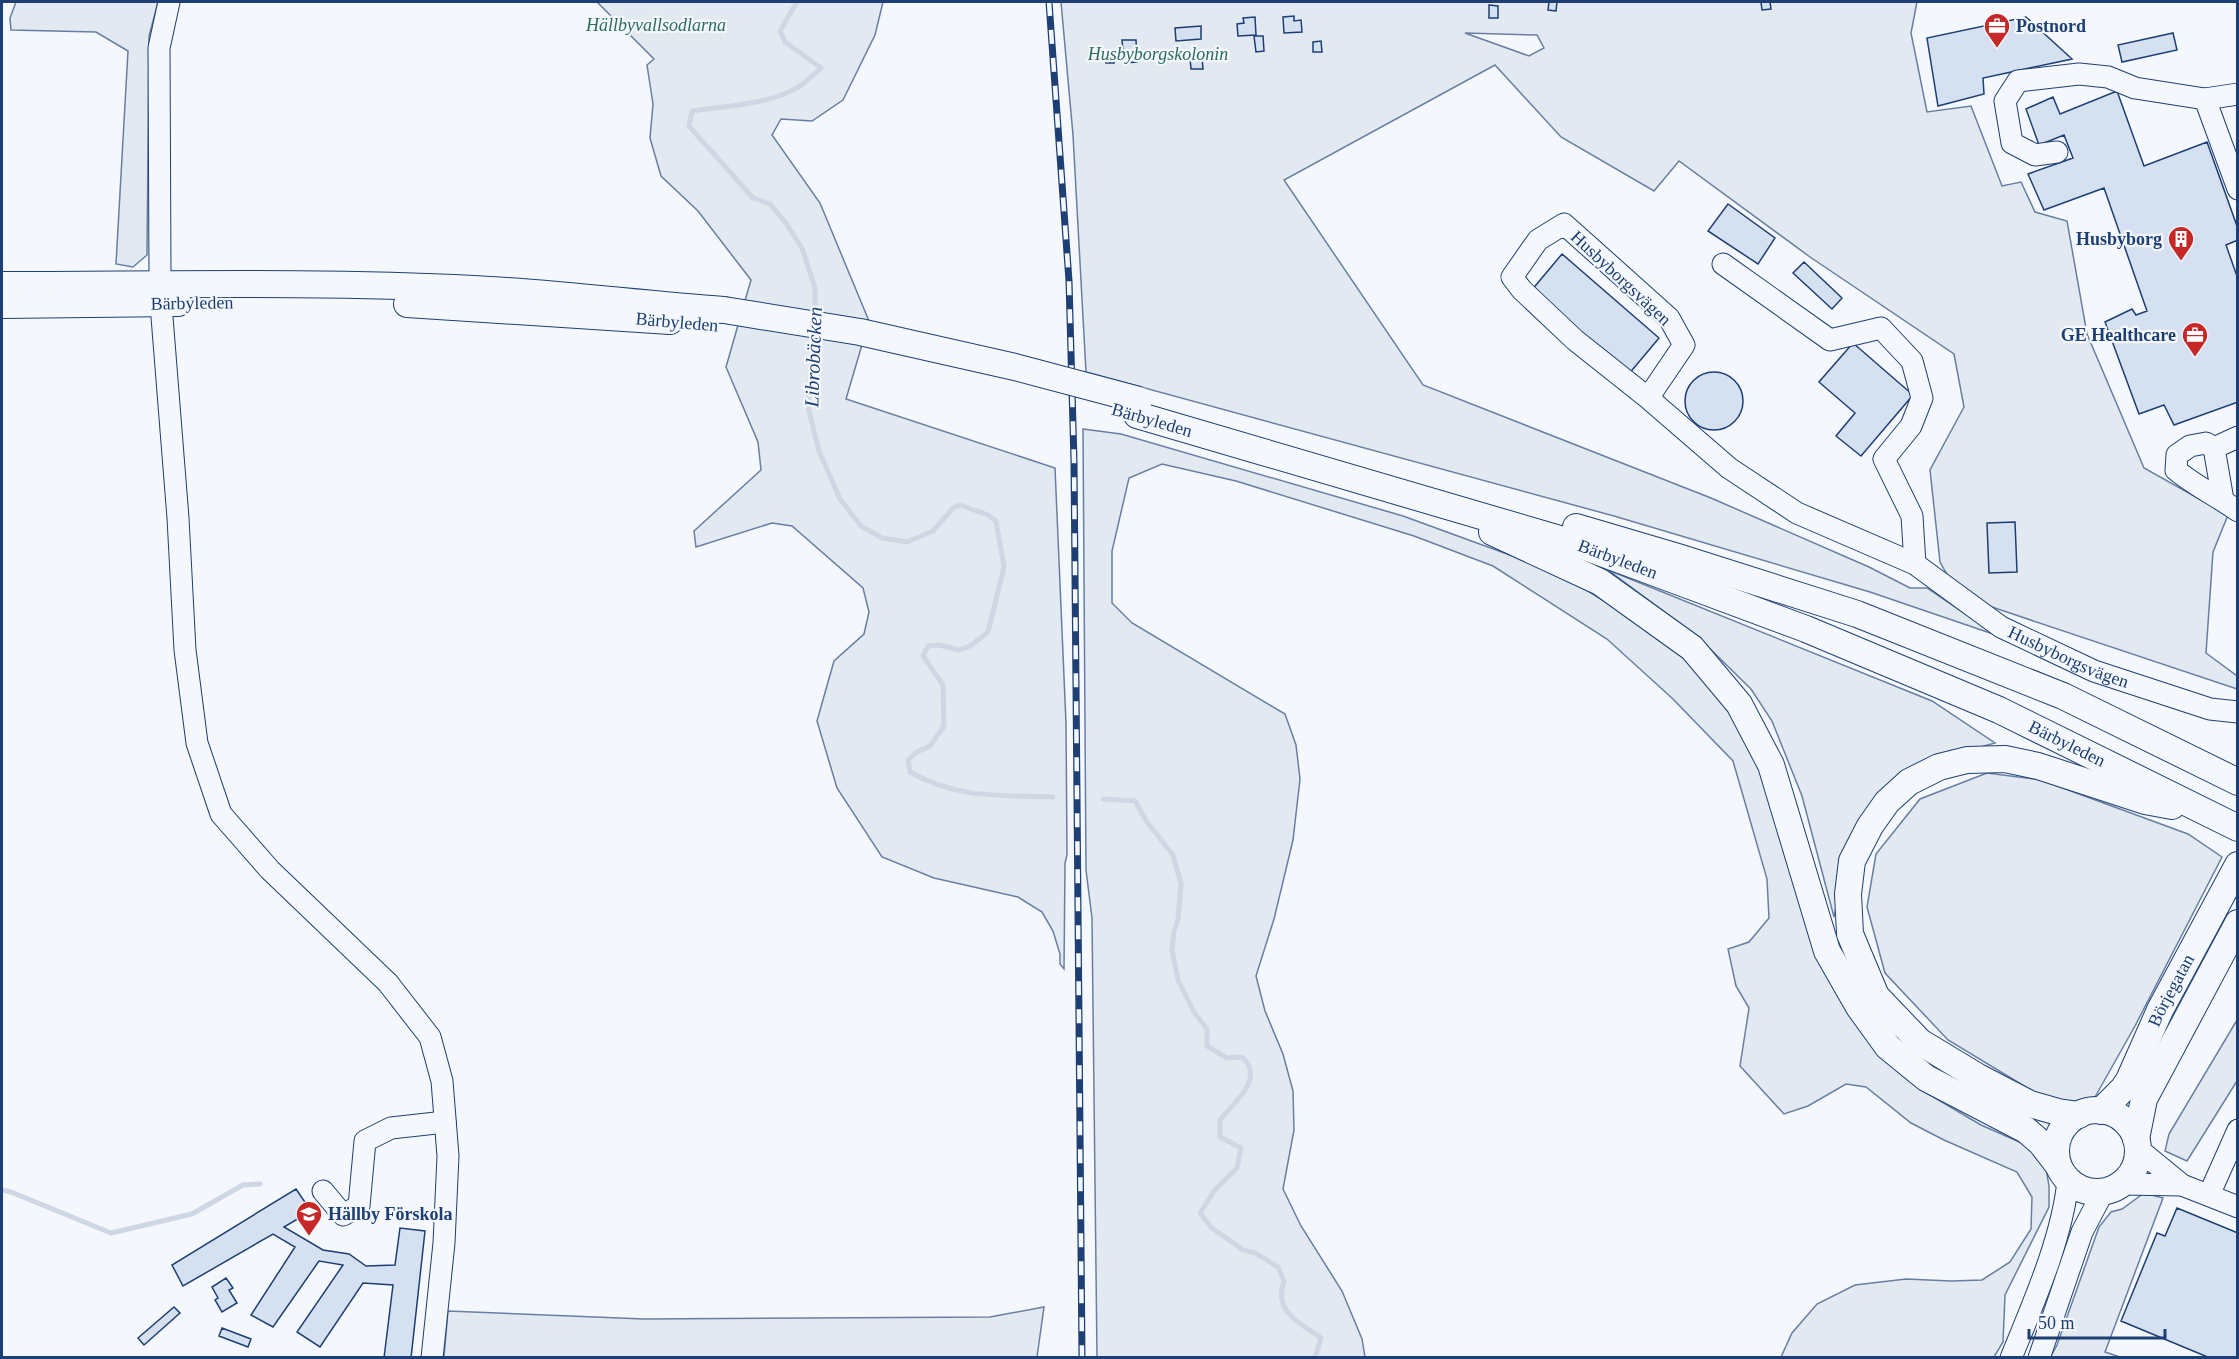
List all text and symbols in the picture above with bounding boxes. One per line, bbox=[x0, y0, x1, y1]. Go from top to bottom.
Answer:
office icon: Postnord bbox=[1982, 11, 2012, 49]
park label: Hällbyvallsodlarna bbox=[585, 15, 726, 35]
place label: Postnord bbox=[2016, 16, 2086, 36]
park label: Husbyborgskolonin bbox=[1087, 44, 1228, 64]
building icon: Husbyborg bbox=[2166, 224, 2196, 262]
street label: Husbyborgsvägen bbox=[1567, 226, 1675, 330]
place label: Husbyborg bbox=[2076, 229, 2162, 249]
street label: Bärbyleden bbox=[150, 292, 234, 314]
water label: Librobäcken bbox=[800, 306, 826, 409]
street label: Bärbyleden bbox=[635, 308, 719, 336]
office icon: GE Healthcare bbox=[2180, 320, 2210, 358]
place label: GE Healthcare bbox=[2061, 325, 2176, 345]
street label: Bärbyleden bbox=[1109, 399, 1195, 441]
street label: Bärbyleden bbox=[1575, 535, 1660, 583]
street label: Husbyborgsvägen bbox=[2005, 622, 2131, 692]
street label: Bärbyleden bbox=[2025, 716, 2109, 771]
street label: Börjegatan bbox=[2144, 951, 2198, 1030]
school or university icon: Hällby Förskola bbox=[294, 1199, 324, 1237]
place label: Hällby Förskola bbox=[328, 1204, 453, 1224]
scale bar bbox=[2029, 1302, 2166, 1340]
text: 50 m bbox=[2038, 1313, 2075, 1333]

